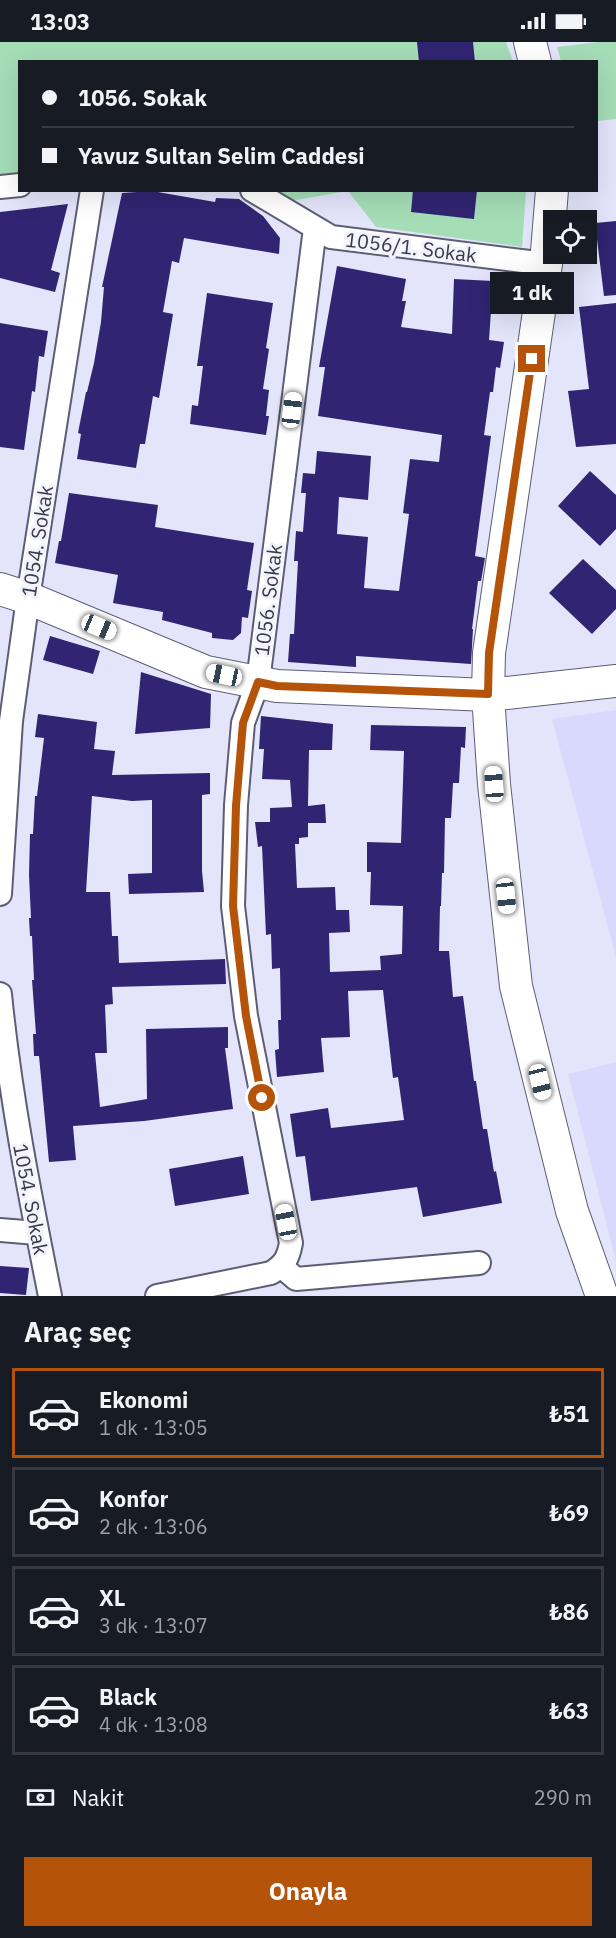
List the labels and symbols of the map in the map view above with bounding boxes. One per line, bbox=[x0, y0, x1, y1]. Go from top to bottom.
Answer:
street label: 1056/1. Sokak bbox=[344, 226, 479, 269]
callout: 1 dk bbox=[490, 272, 574, 314]
route end bbox=[518, 345, 545, 372]
car bbox=[281, 391, 303, 429]
street label: 1054. Sokak bbox=[15, 483, 59, 599]
street label: 1056. Sokak bbox=[248, 542, 288, 658]
car bbox=[79, 612, 119, 642]
car bbox=[205, 662, 243, 688]
car bbox=[484, 765, 504, 803]
car bbox=[495, 877, 517, 915]
car bbox=[527, 1062, 553, 1102]
route start bbox=[248, 1084, 275, 1111]
street label: 1054. Sokak bbox=[7, 1141, 55, 1257]
car bbox=[274, 1203, 298, 1241]

